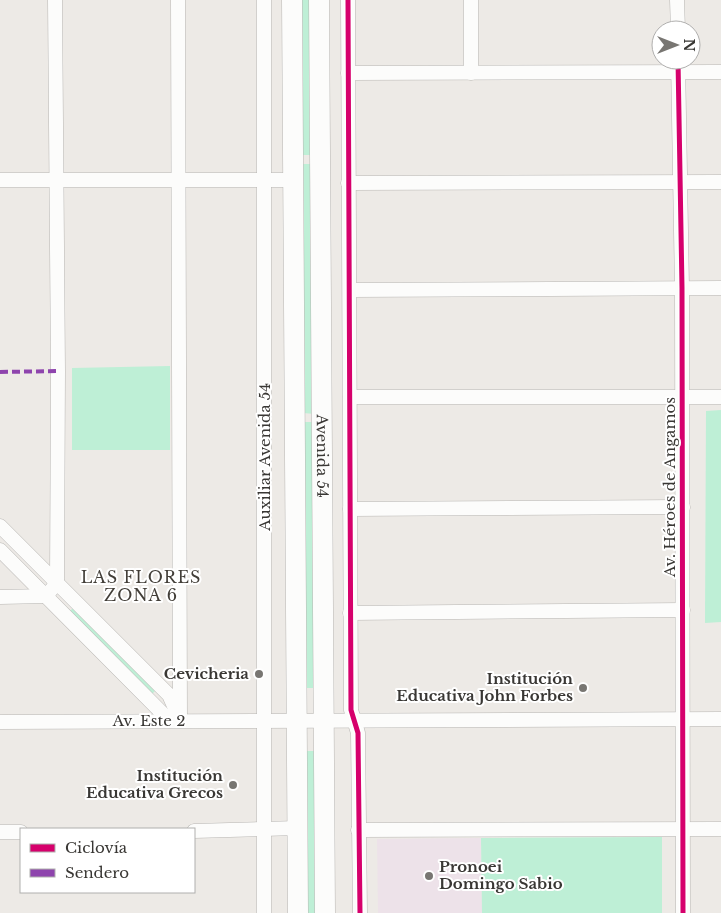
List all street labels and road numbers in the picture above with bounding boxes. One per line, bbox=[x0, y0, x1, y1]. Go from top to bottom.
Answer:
street label: Auxiliar Avenida 54 bbox=[255, 383, 274, 532]
street label: Av. Héroes de Angamos bbox=[660, 397, 679, 578]
street label: Avenida 54 bbox=[313, 413, 332, 498]
street label: Av. Este 2 bbox=[112, 711, 185, 730]

